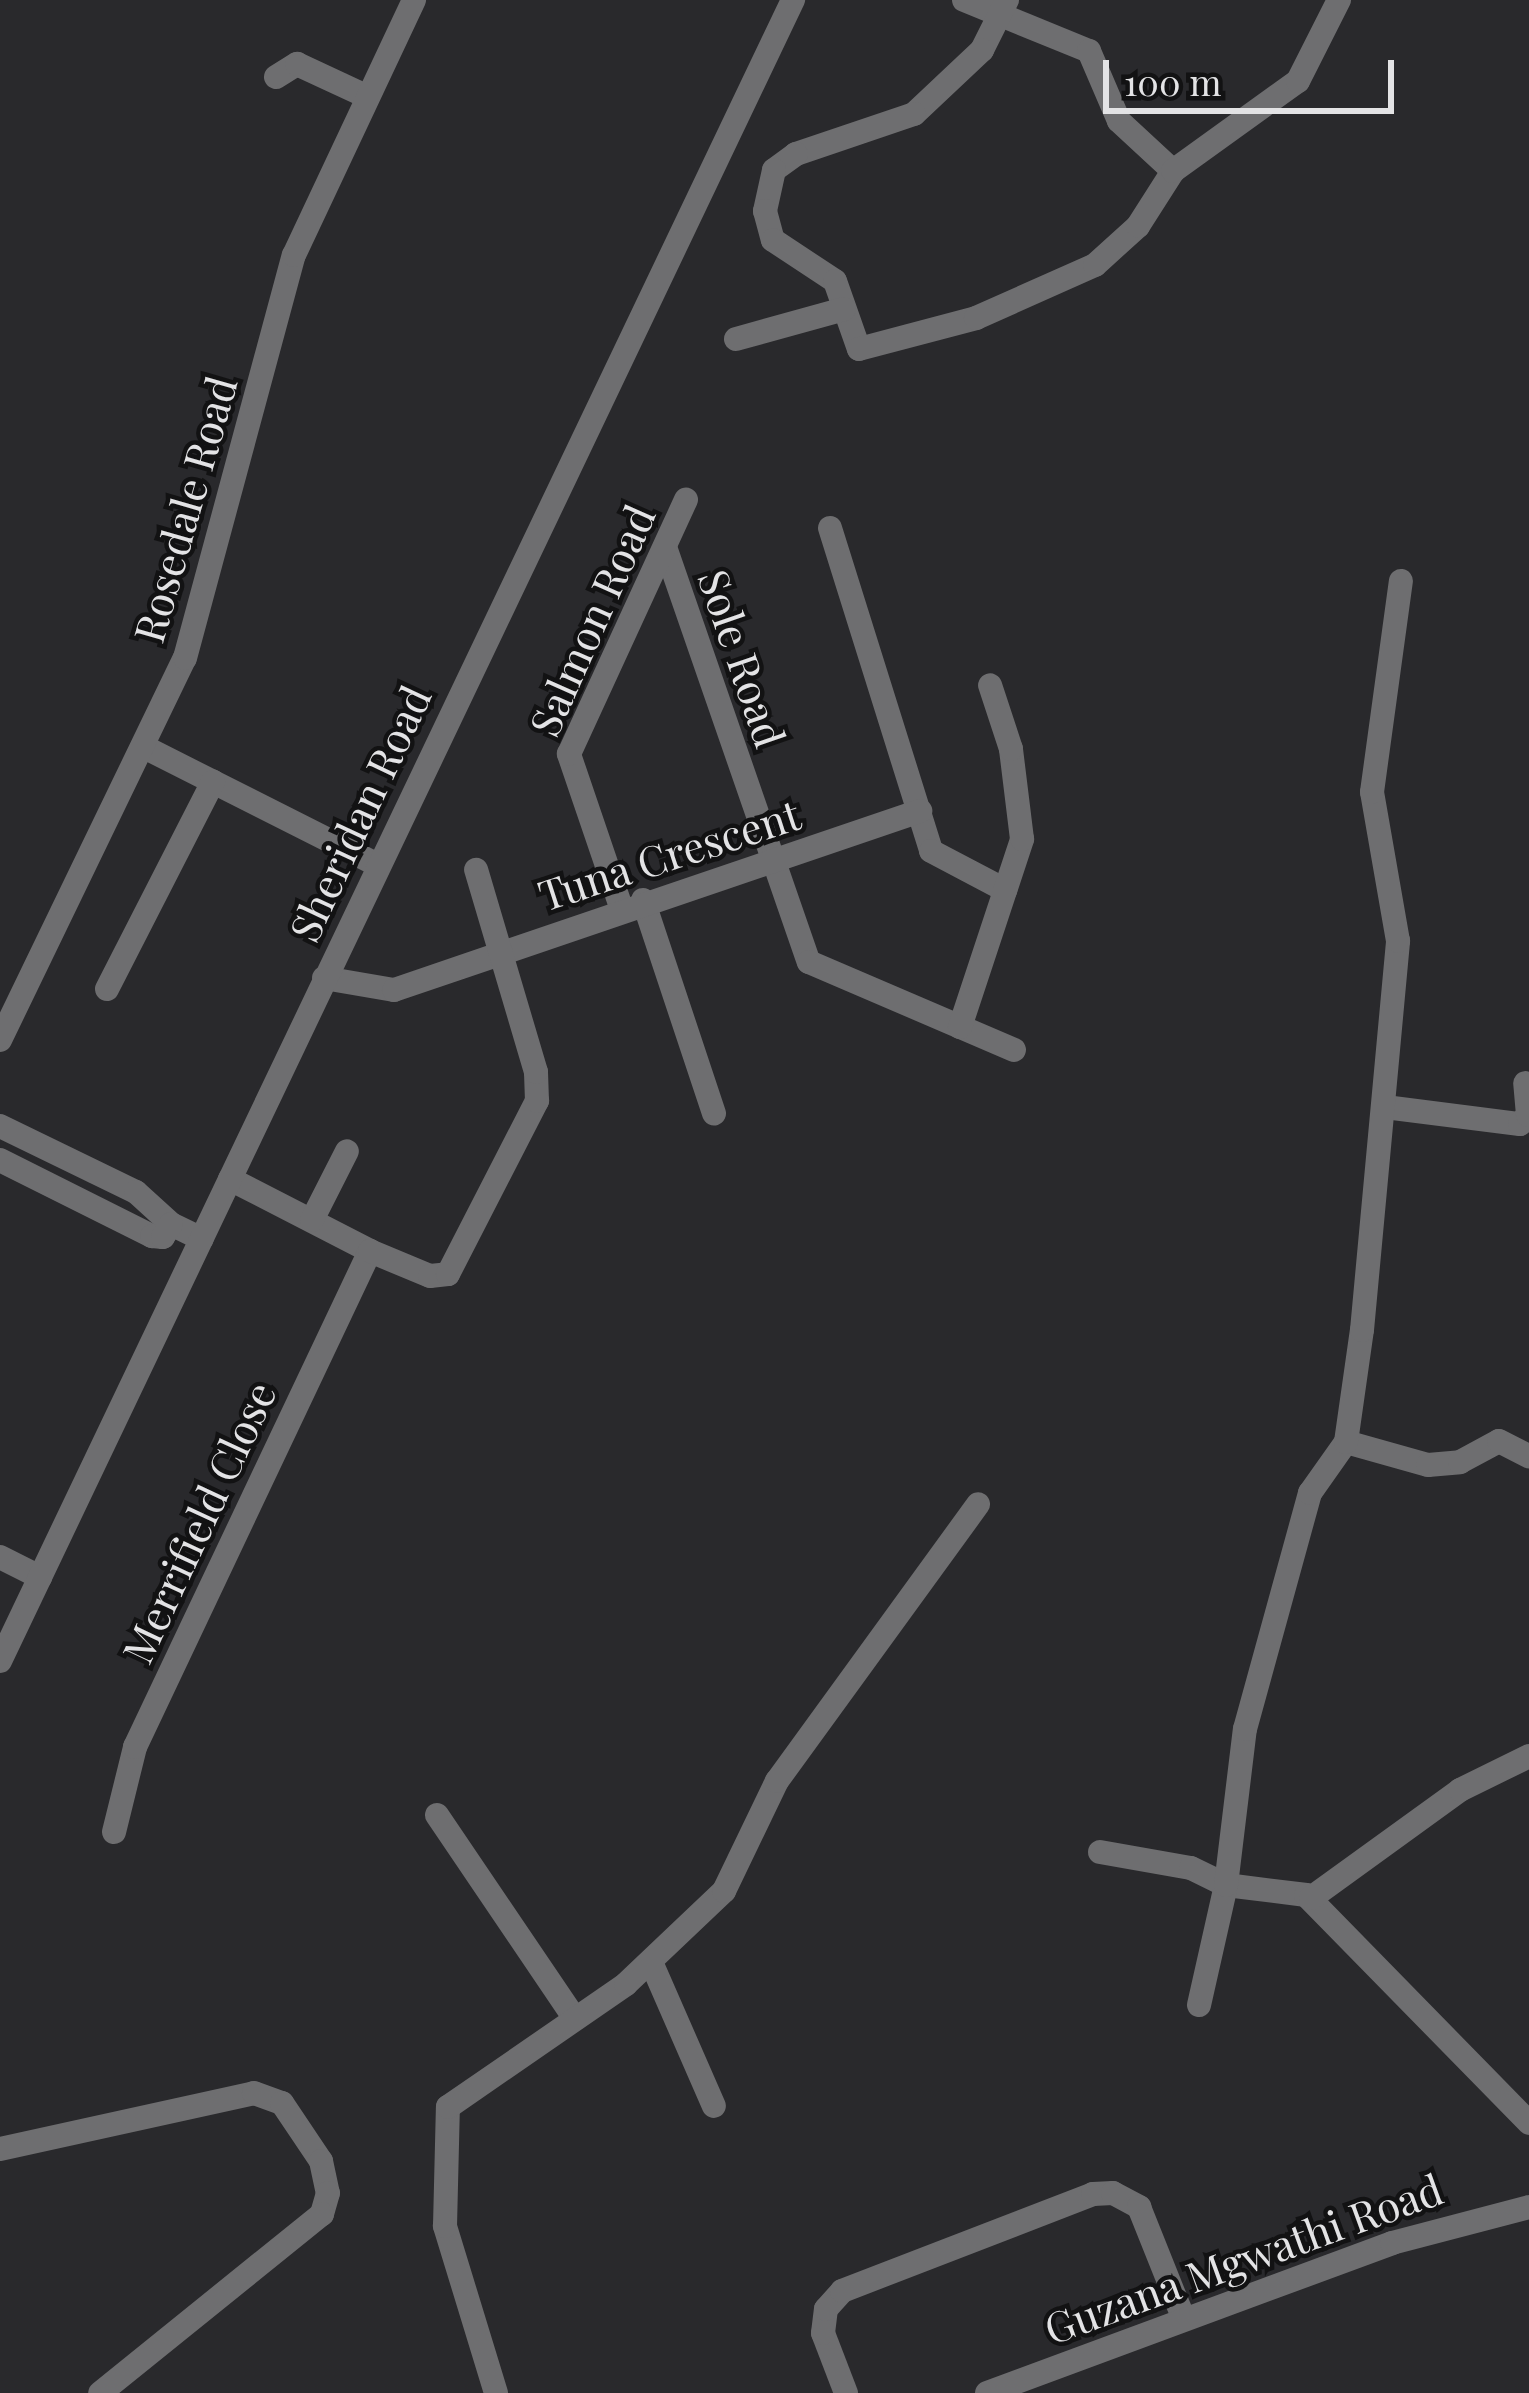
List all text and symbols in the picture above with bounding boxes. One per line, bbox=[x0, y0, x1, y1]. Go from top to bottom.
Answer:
scale bar bbox=[1109, 36, 1400, 110]
text: 100 m bbox=[1124, 57, 1221, 105]
street label: Rosedale Road bbox=[122, 370, 246, 648]
street label: Salmon Road bbox=[518, 497, 664, 743]
street label: Sole Road bbox=[689, 563, 797, 753]
street label: Sheridan Road bbox=[278, 677, 440, 949]
street label: Tuna Crescent bbox=[532, 788, 806, 920]
street label: Merrifield Close bbox=[111, 1374, 285, 1670]
street label: Guzana Mgwathi Road bbox=[1037, 2162, 1449, 2354]

